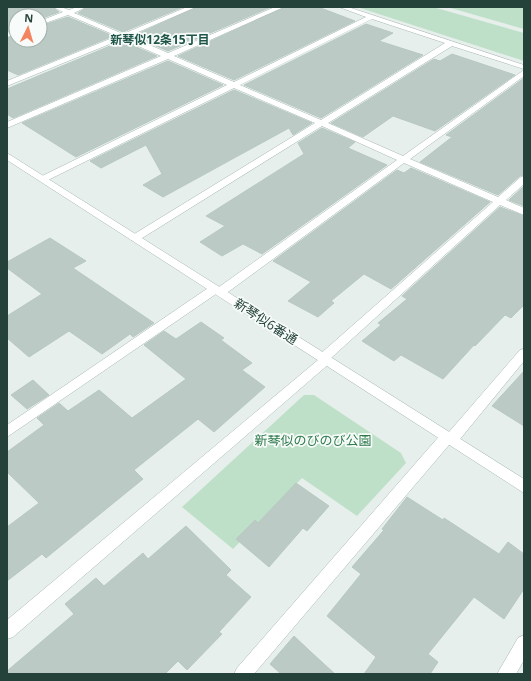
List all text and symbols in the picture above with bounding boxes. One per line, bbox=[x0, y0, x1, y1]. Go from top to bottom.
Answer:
north arrow bbox=[8, 8, 48, 48]
text: N bbox=[24, 10, 34, 25]
district label: 新琴似12条15丁目 bbox=[110, 31, 210, 48]
street label: 新琴似6番通 bbox=[231, 294, 301, 348]
park label: 新琴似のびのび公園 bbox=[254, 431, 372, 449]

